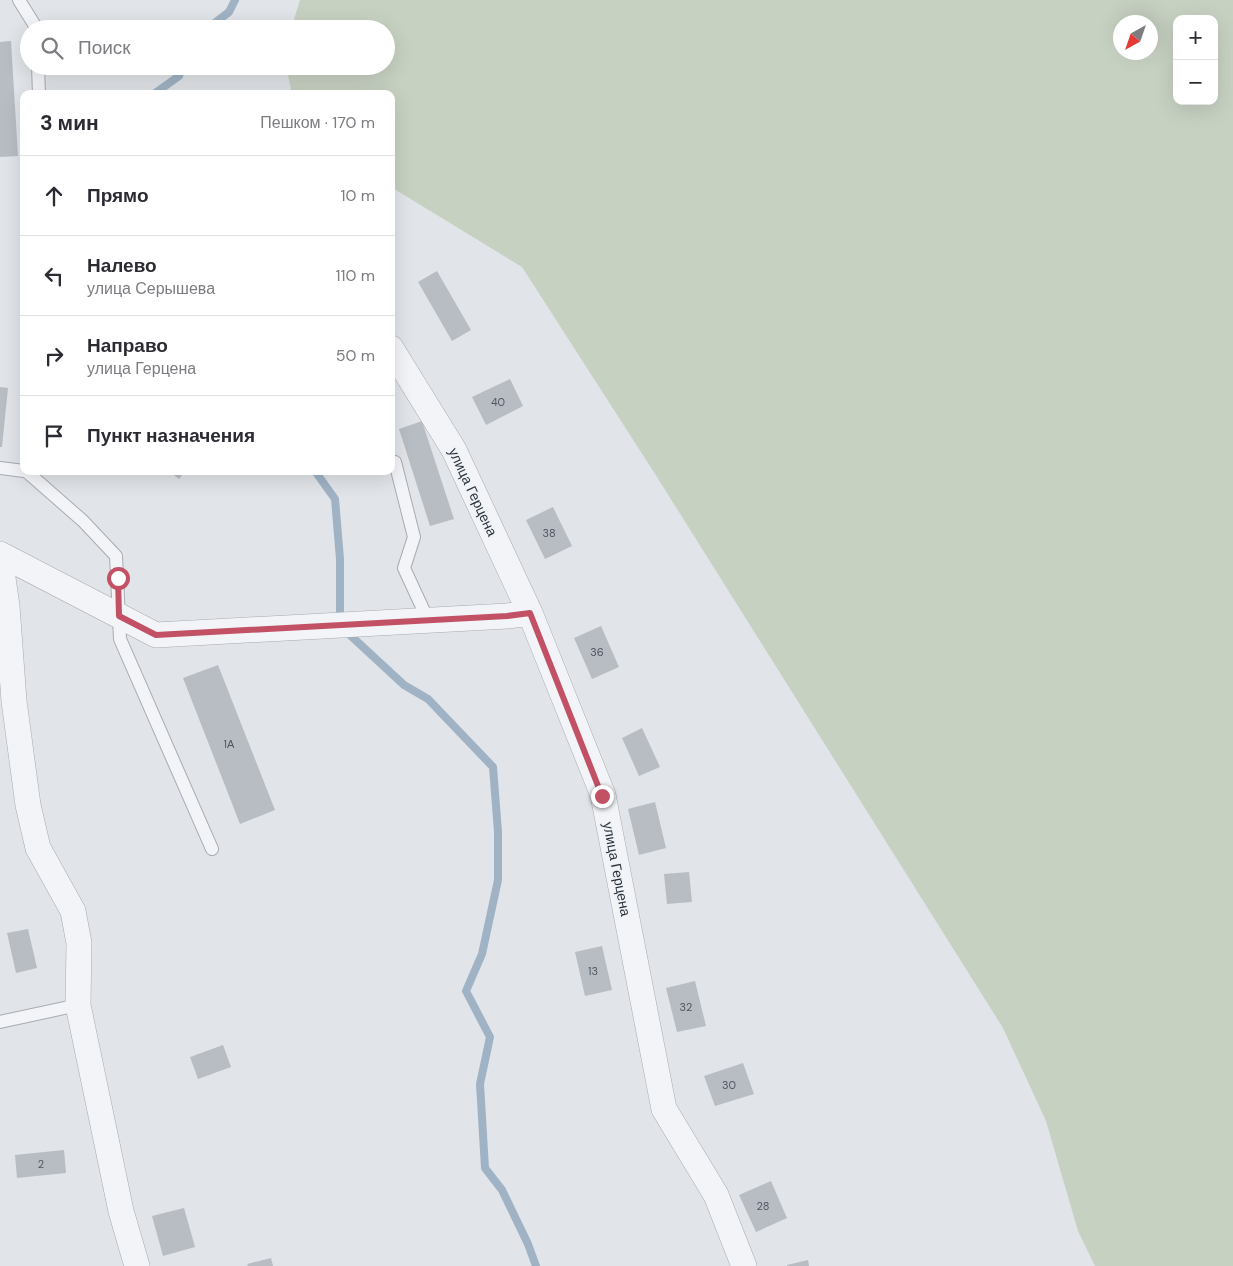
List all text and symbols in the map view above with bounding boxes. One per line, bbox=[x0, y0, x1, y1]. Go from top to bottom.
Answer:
north arrow bbox=[1113, 15, 1158, 60]
map controls bbox=[1173, 15, 1218, 105]
button: + bbox=[1173, 15, 1218, 60]
search box bbox=[20, 20, 395, 75]
icon: search bbox=[38, 34, 66, 62]
text: Поиск bbox=[78, 35, 131, 60]
button: − bbox=[1173, 60, 1218, 105]
text: 3 мин bbox=[40, 109, 99, 137]
text: Пешком · 170 m bbox=[260, 112, 375, 133]
icon: ahead bbox=[40, 182, 68, 210]
text: Прямо bbox=[87, 183, 149, 208]
text: 10 m bbox=[341, 185, 375, 206]
text: Налево bbox=[87, 253, 157, 278]
icon: left bbox=[40, 262, 68, 290]
text: 110 m bbox=[336, 265, 375, 286]
text: улица Серышева bbox=[87, 278, 215, 299]
text: Направо bbox=[87, 333, 168, 358]
icon: right bbox=[40, 342, 68, 370]
text: 50 m bbox=[336, 345, 375, 366]
text: улица Герцена bbox=[87, 358, 196, 379]
house number: 40 bbox=[491, 395, 505, 409]
icon: arrive bbox=[40, 422, 68, 450]
text: Пункт назначения bbox=[87, 423, 255, 448]
street label: улица Герцена bbox=[445, 445, 501, 539]
house number: 38 bbox=[542, 526, 556, 540]
route start bbox=[107, 567, 130, 590]
house number: 36 bbox=[590, 645, 604, 659]
house number: 1А bbox=[224, 737, 235, 751]
route end bbox=[591, 785, 614, 808]
street label: улица Герцена bbox=[599, 820, 635, 918]
house number: 13 bbox=[588, 964, 598, 978]
house number: 32 bbox=[680, 1000, 692, 1014]
house number: 30 bbox=[722, 1078, 736, 1092]
house number: 2 bbox=[38, 1157, 44, 1171]
house number: 28 bbox=[757, 1199, 769, 1213]

